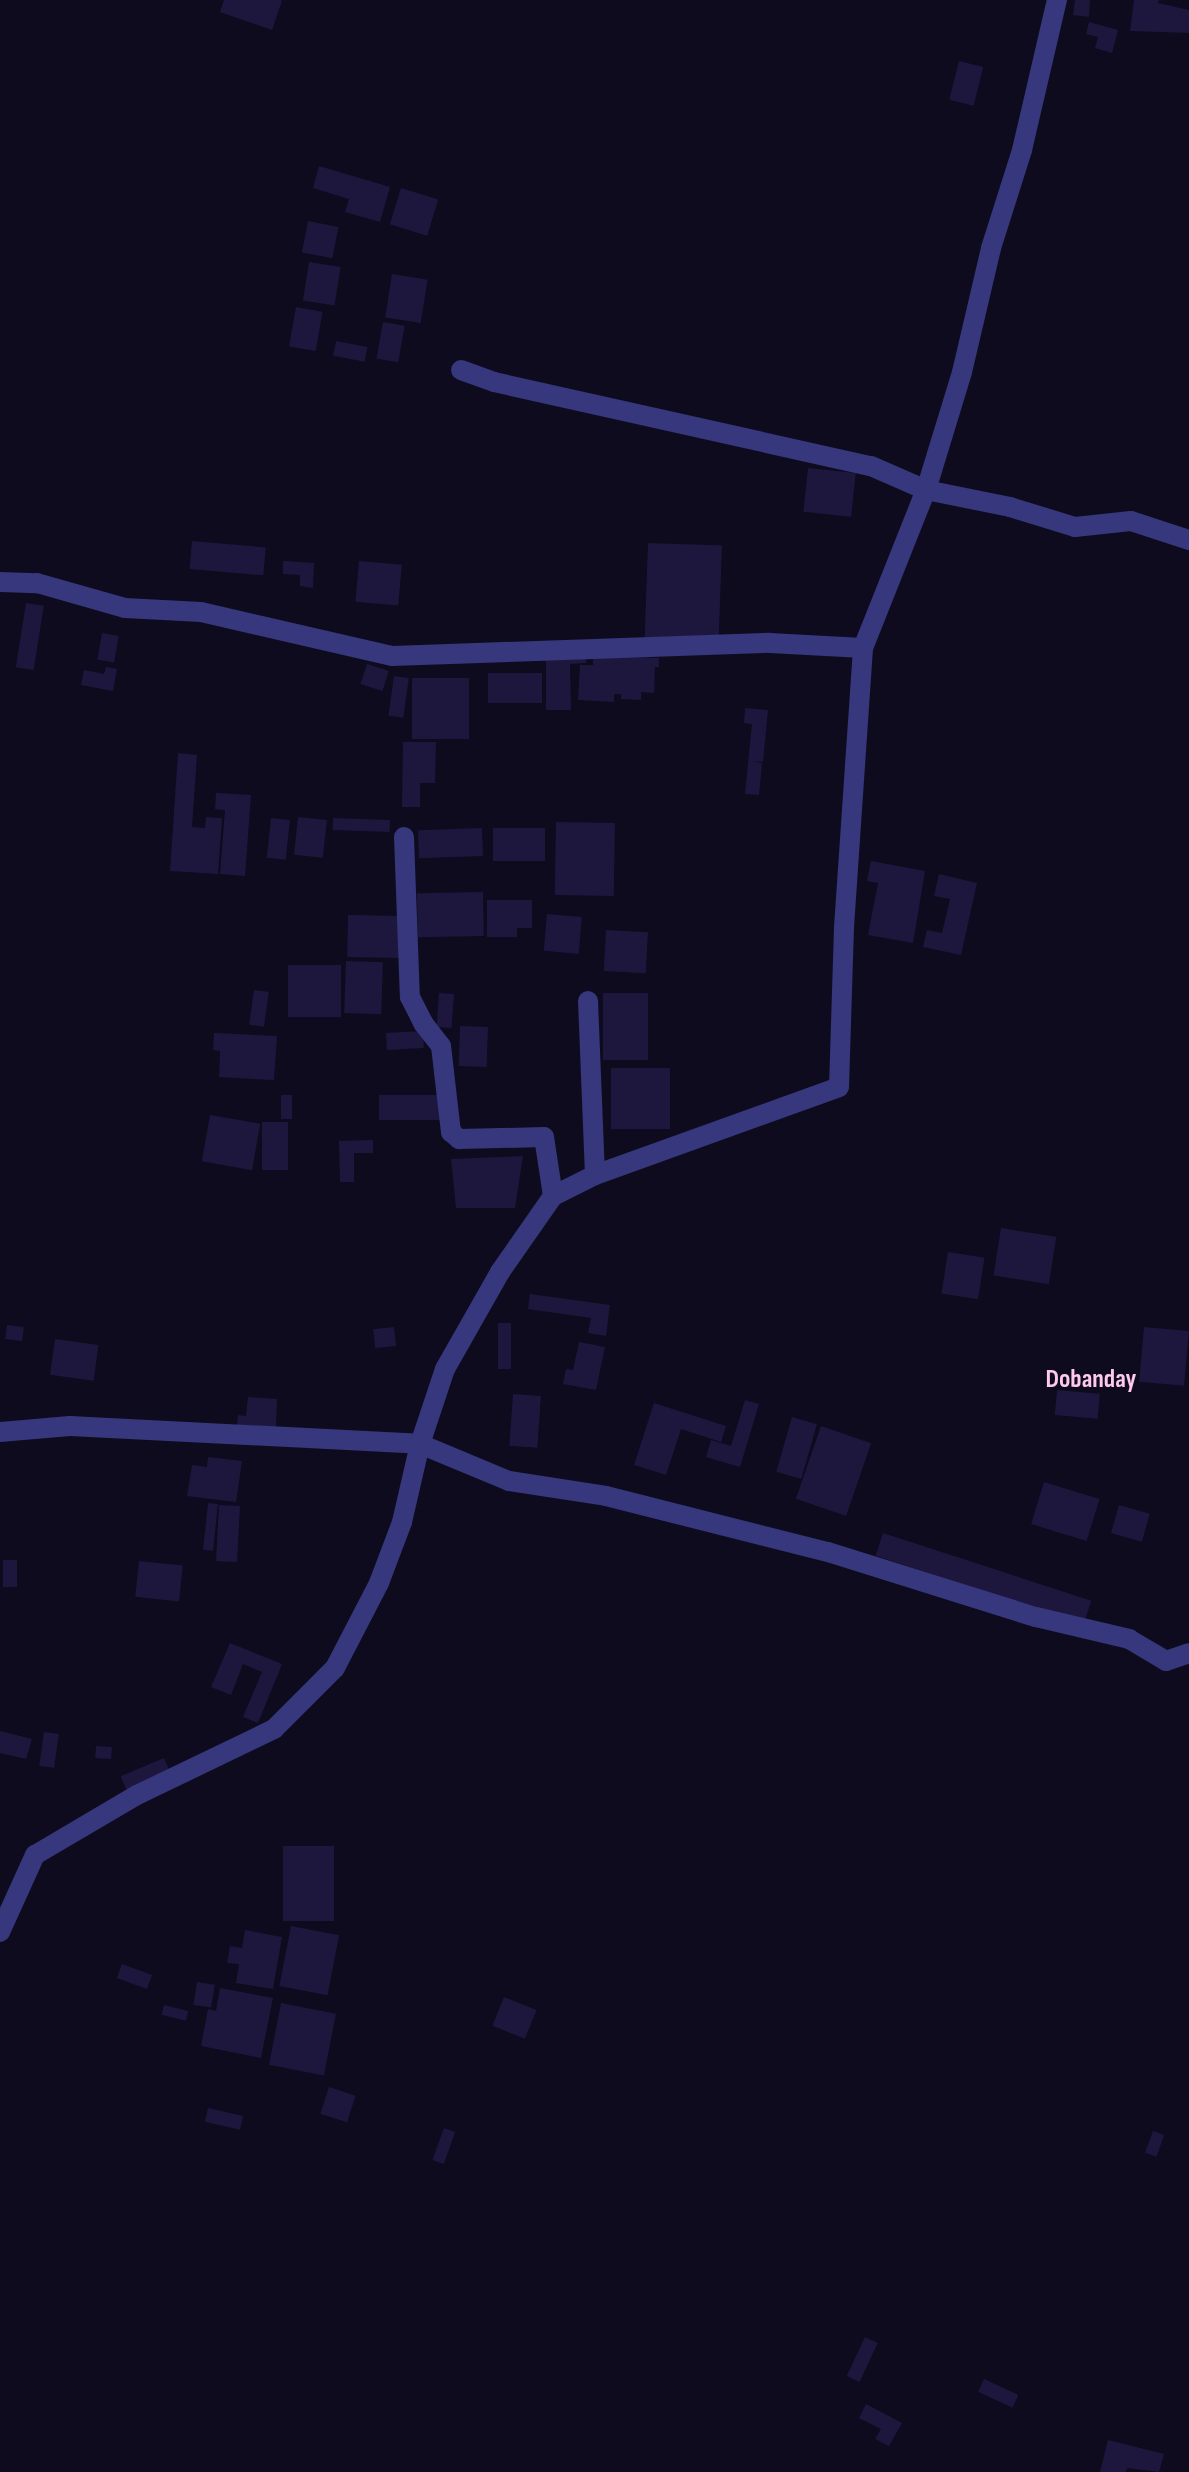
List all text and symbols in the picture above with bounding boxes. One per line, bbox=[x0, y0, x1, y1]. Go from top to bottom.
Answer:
district label: Dobanday bbox=[1046, 1364, 1136, 1396]

